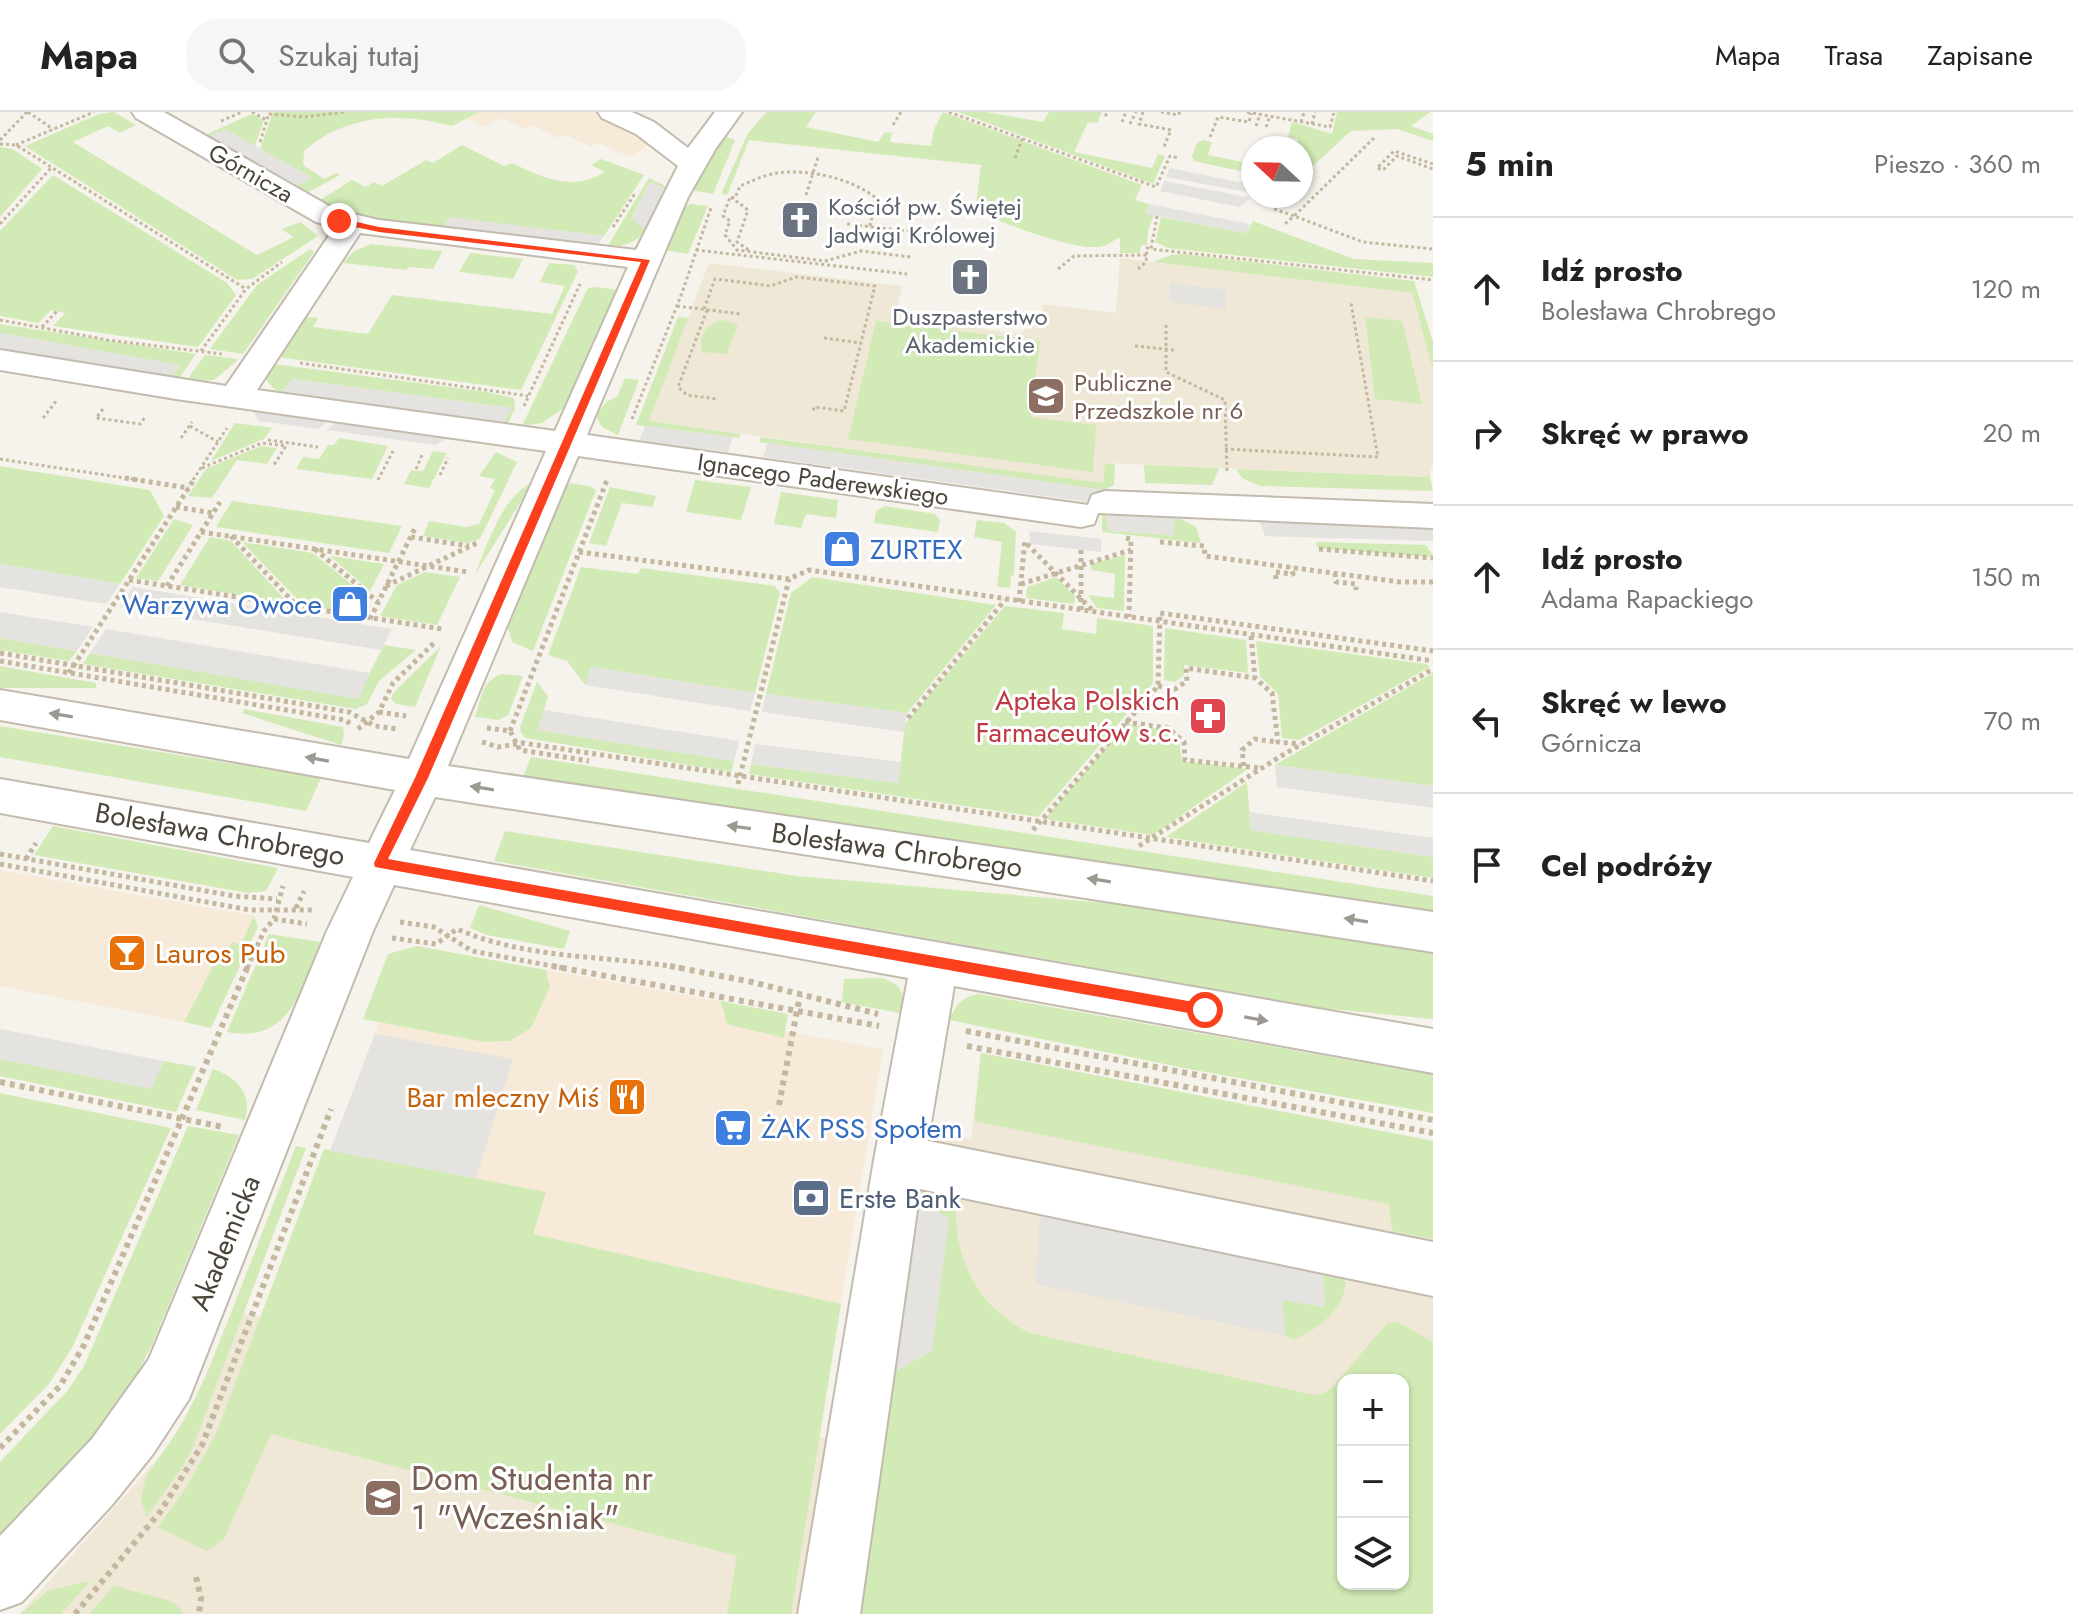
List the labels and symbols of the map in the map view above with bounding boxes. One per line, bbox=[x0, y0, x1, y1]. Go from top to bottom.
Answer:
street label: Górnicza bbox=[202, 135, 300, 211]
north arrow bbox=[1241, 136, 1313, 208]
place label: Kościół pw. Świętej Jadwigi Królowej bbox=[825, 189, 1022, 252]
church icon: Kościół pw. Świętej Jadwigi Królowej bbox=[779, 199, 821, 241]
route end bbox=[321, 203, 357, 239]
church icon: Duszpasterstwo Akademickie bbox=[949, 256, 991, 298]
place label: Duszpasterstwo Akademickie bbox=[892, 299, 1048, 362]
place label: Publiczne Przedszkole nr 6 bbox=[1074, 365, 1243, 428]
school or university icon: Publiczne Przedszkole nr 6 bbox=[1025, 375, 1067, 417]
street label: Ignacego Paderewskiego bbox=[695, 444, 951, 514]
shop icon: ZURTEX bbox=[821, 528, 863, 570]
place label: ZURTEX bbox=[870, 529, 963, 570]
shop icon: Warzywa Owoce bbox=[329, 583, 371, 625]
place label: Warzywa Owoce bbox=[122, 584, 322, 625]
place label: Apteka Polskich Farmaceutów s.c. bbox=[975, 680, 1180, 753]
pharmacy icon: Apteka Polskich Farmaceutów s.c. bbox=[1187, 695, 1229, 737]
one-way arrow bbox=[48, 709, 73, 721]
one-way arrow bbox=[305, 752, 330, 764]
one-way arrow bbox=[469, 781, 494, 794]
street label: Bolesława Chrobrego bbox=[92, 792, 348, 876]
street label: Bolesława Chrobrego bbox=[769, 812, 1025, 888]
one-way arrow bbox=[726, 820, 751, 833]
one-way arrow bbox=[1086, 874, 1111, 886]
one-way arrow bbox=[1343, 913, 1368, 926]
bar icon: Lauros Pub bbox=[106, 932, 148, 974]
place label: Lauros Pub bbox=[155, 933, 285, 974]
route start bbox=[1187, 992, 1223, 1028]
one-way arrow bbox=[1244, 1014, 1269, 1026]
restaurant icon: Bar mleczny Miś bbox=[606, 1076, 648, 1118]
place label: Bar mleczny Miś bbox=[406, 1077, 599, 1118]
supermarket icon: ŻAK PSS Społem bbox=[712, 1107, 754, 1149]
place label: ŻAK PSS Społem bbox=[761, 1108, 963, 1149]
street label: Akademicka bbox=[179, 1169, 271, 1317]
bank icon: Erste Bank bbox=[790, 1177, 832, 1219]
place label: Erste Bank bbox=[839, 1178, 962, 1219]
place label: Dom Studenta nr 1 "Wcześniak" bbox=[411, 1454, 653, 1542]
school or university icon: Dom Studenta nr 1 "Wcześniak" bbox=[362, 1477, 404, 1519]

